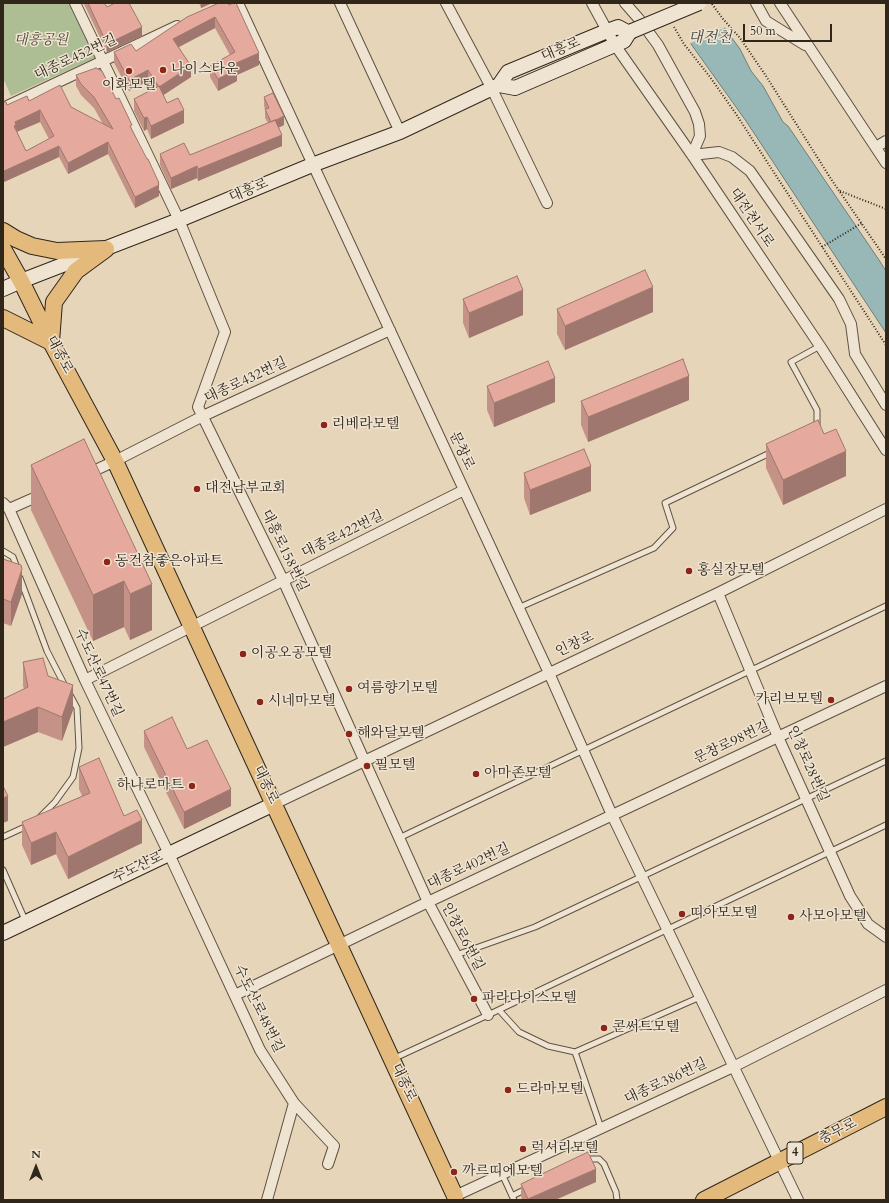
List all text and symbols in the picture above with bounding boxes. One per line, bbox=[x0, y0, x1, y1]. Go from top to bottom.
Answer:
scale bar bbox=[745, 16, 834, 42]
text: 50 m bbox=[750, 23, 776, 39]
water label: 대전천 bbox=[688, 30, 732, 48]
street label: 대종로452번길 bbox=[32, 32, 120, 84]
park label: 대흥공원 bbox=[14, 33, 68, 49]
street label: 대흥로 bbox=[539, 34, 583, 66]
place label: 나이스타운 bbox=[171, 62, 239, 78]
marker: 나이스타운 bbox=[158, 65, 168, 75]
marker: 이화모텔 bbox=[124, 66, 134, 76]
place label: 이화모텔 bbox=[102, 78, 156, 94]
street label: 대흥로 bbox=[227, 175, 271, 207]
street label: 대전천서로 bbox=[725, 185, 777, 251]
street label: 대종로 bbox=[42, 333, 76, 377]
street label: 대종로432번길 bbox=[202, 355, 290, 407]
place label: 리베라모텔 bbox=[332, 417, 400, 433]
marker: 리베라모텔 bbox=[319, 420, 329, 430]
street label: 문창로 bbox=[445, 429, 477, 473]
place label: 대전남부교회 bbox=[205, 481, 286, 497]
marker: 대전남부교회 bbox=[192, 484, 202, 494]
street label: 대흥로158번길 bbox=[257, 507, 311, 595]
street label: 대종로422번길 bbox=[299, 508, 387, 562]
place label: 동건참좋은아파트 bbox=[115, 554, 223, 570]
marker: 동건참좋은아파트 bbox=[102, 557, 112, 567]
place label: 홍실장모텔 bbox=[697, 563, 765, 579]
marker: 홍실장모텔 bbox=[684, 566, 694, 576]
street label: 수도산로47번길 bbox=[70, 626, 126, 720]
street label: 인창로 bbox=[553, 629, 597, 661]
place label: 이공오공모텔 bbox=[251, 646, 332, 662]
marker: 이공오공모텔 bbox=[238, 649, 248, 659]
place label: 여름향기모텔 bbox=[357, 681, 438, 697]
marker: 여름향기모텔 bbox=[344, 684, 354, 694]
place label: 카리브모텔 bbox=[755, 692, 823, 708]
place label: 시네마모텔 bbox=[268, 694, 336, 710]
marker: 카리브모텔 bbox=[826, 695, 836, 705]
marker: 시네마모텔 bbox=[255, 697, 265, 707]
street label: 문창로98번길 bbox=[691, 718, 773, 768]
street label: 인창로28번길 bbox=[783, 723, 831, 805]
place label: 해와달모텔 bbox=[357, 726, 425, 742]
marker: 해와달모텔 bbox=[344, 729, 354, 739]
place label: 필모텔 bbox=[375, 758, 416, 774]
marker: 필모텔 bbox=[362, 761, 372, 771]
street label: 대종로 bbox=[249, 763, 281, 807]
place label: 아마존모텔 bbox=[484, 766, 552, 782]
marker: 아마존모텔 bbox=[471, 769, 481, 779]
place label: 하나로마트 bbox=[116, 778, 184, 794]
marker: 하나로마트 bbox=[187, 781, 197, 791]
street label: 대종로402번길 bbox=[425, 841, 513, 893]
street label: 수도산로 bbox=[110, 849, 166, 887]
street label: 인창로6번길 bbox=[437, 900, 487, 974]
place label: 띠아모모텔 bbox=[690, 906, 758, 922]
marker: 띠아모모텔 bbox=[677, 909, 687, 919]
place label: 사모아모텔 bbox=[799, 909, 867, 925]
marker: 사모아모텔 bbox=[786, 912, 796, 922]
street label: 수도산로48번길 bbox=[230, 962, 286, 1056]
place label: 파라다이스모텔 bbox=[482, 991, 577, 1007]
marker: 파라다이스모텔 bbox=[469, 994, 479, 1004]
place label: 콘써트모텔 bbox=[612, 1020, 680, 1036]
marker: 콘써트모텔 bbox=[599, 1023, 609, 1033]
street label: 대종로386번길 bbox=[622, 1056, 710, 1108]
street label: 대종로 bbox=[387, 1061, 419, 1105]
place label: 드라마모텔 bbox=[516, 1082, 584, 1098]
marker: 드라마모텔 bbox=[503, 1085, 513, 1095]
street label: 충무로 bbox=[816, 1115, 860, 1149]
place label: 럭셔리모텔 bbox=[531, 1141, 599, 1157]
road number: 4 bbox=[787, 1142, 803, 1164]
marker: 럭셔리모텔 bbox=[518, 1144, 528, 1154]
north arrow bbox=[16, 1147, 56, 1187]
text: N bbox=[31, 1147, 41, 1162]
place label: 까르띠에모텔 bbox=[462, 1164, 543, 1180]
marker: 까르띠에모텔 bbox=[449, 1167, 459, 1177]

